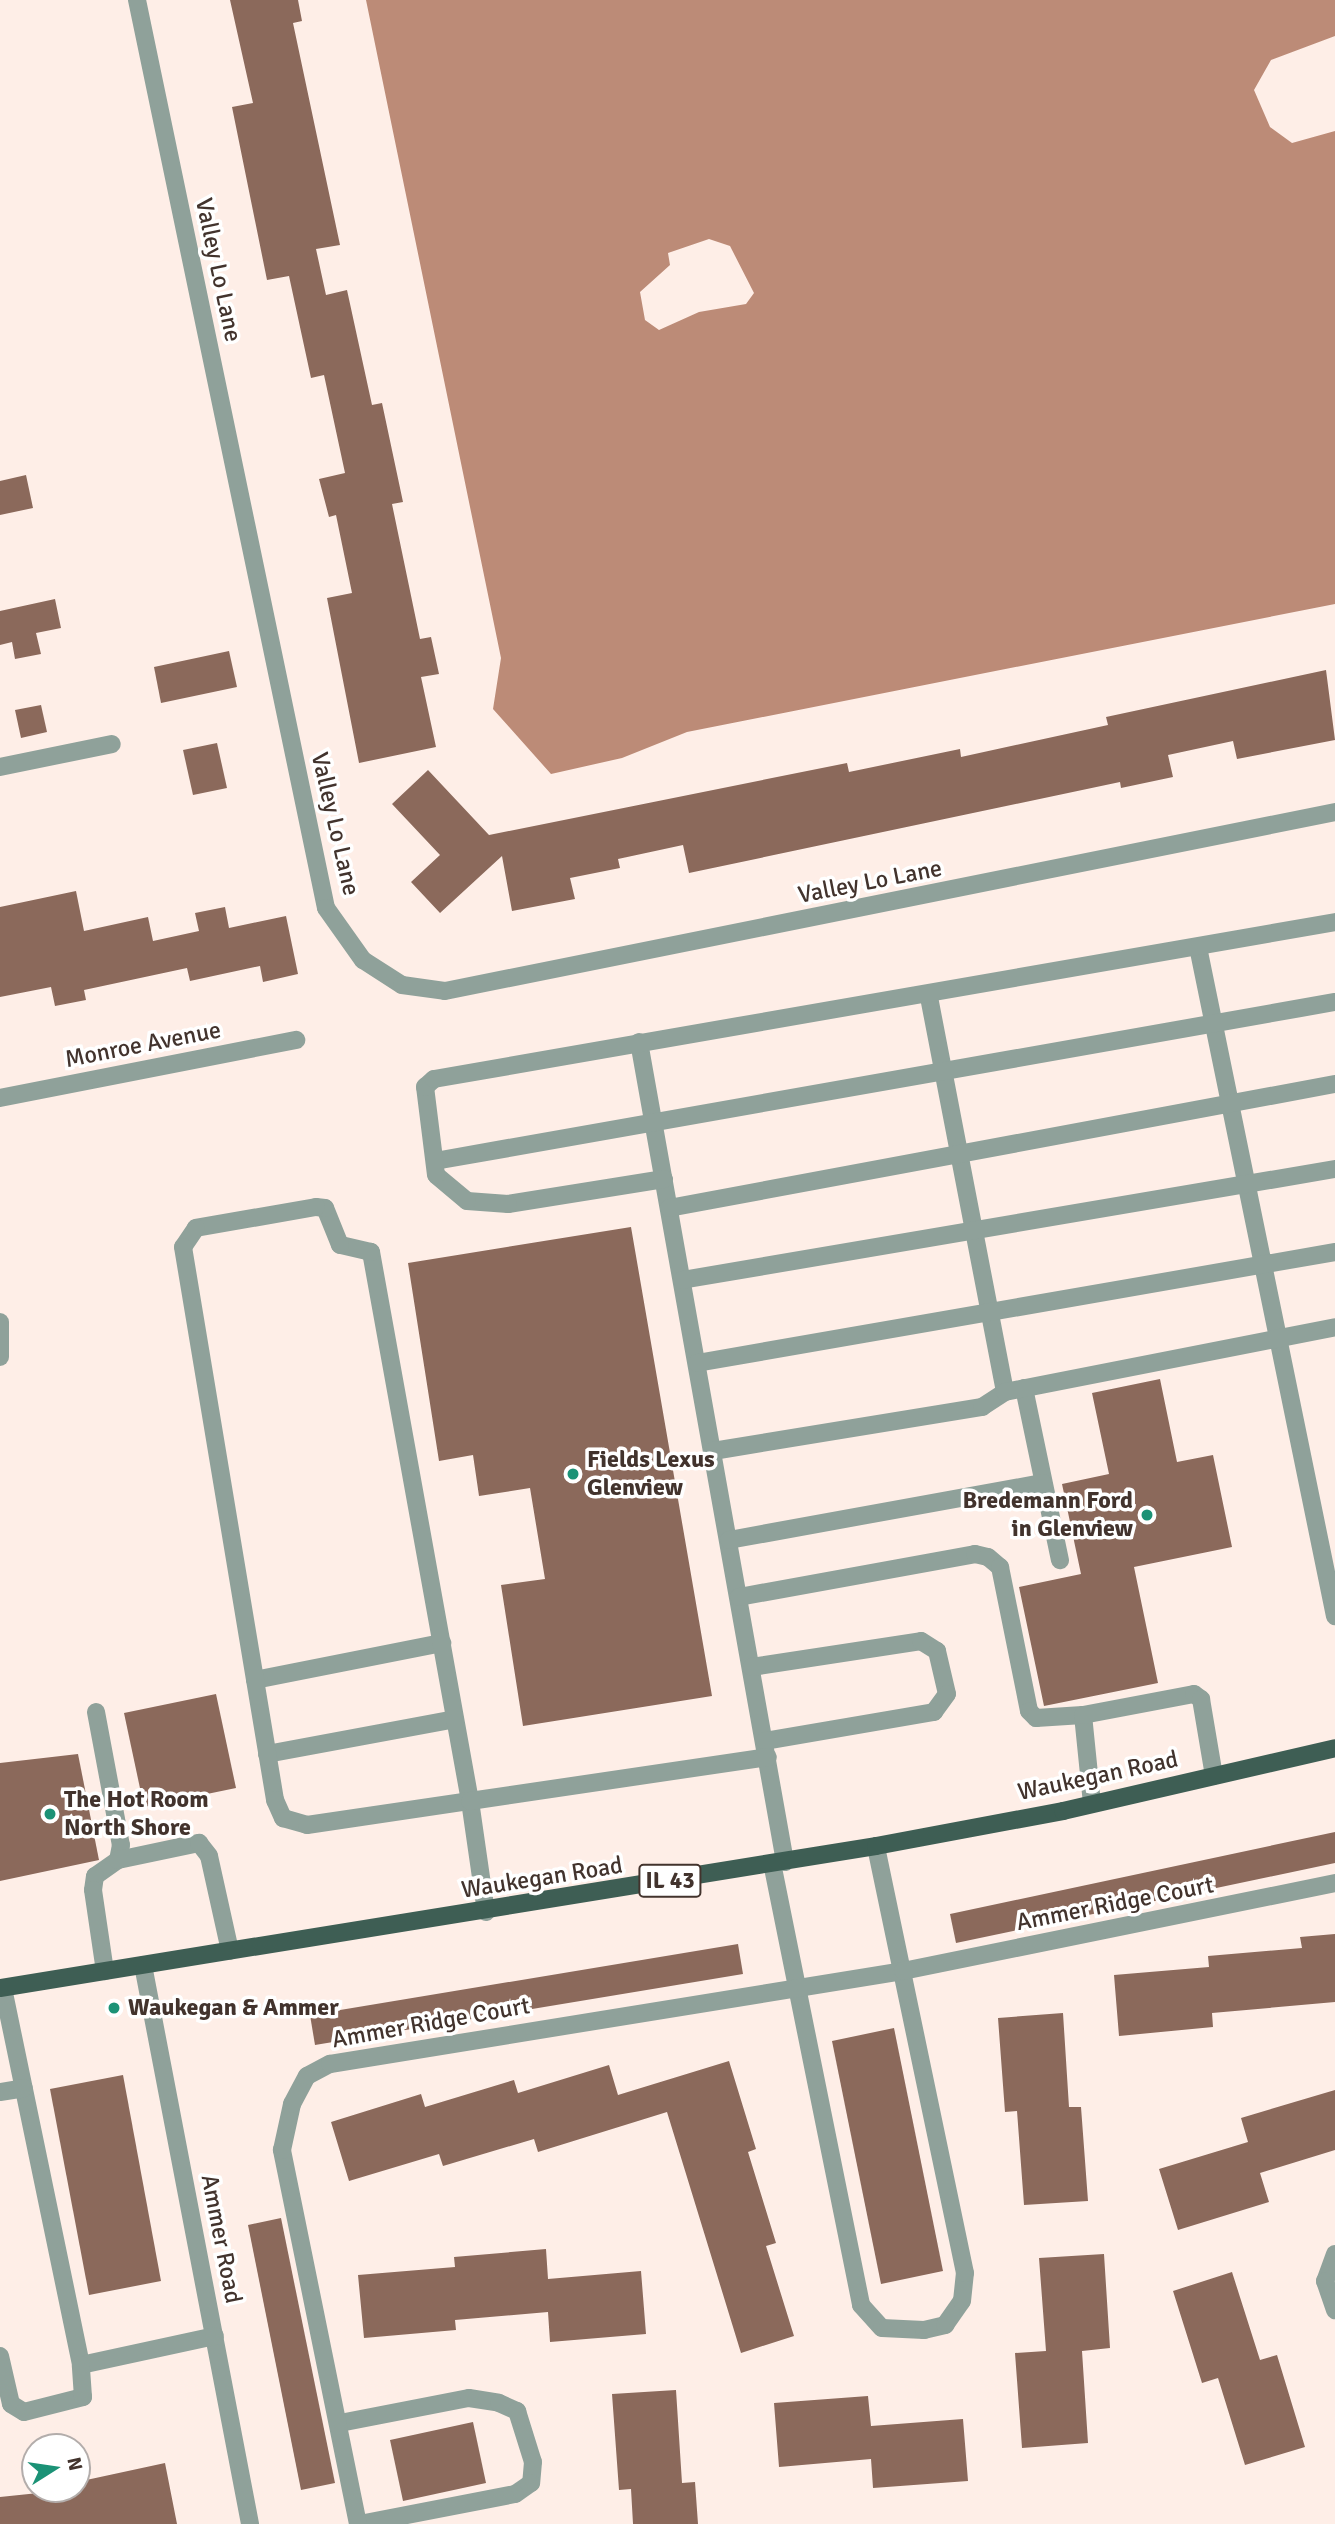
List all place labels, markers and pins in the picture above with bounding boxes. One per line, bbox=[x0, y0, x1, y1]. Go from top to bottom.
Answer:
place label: Fields Lexus Glenview bbox=[587, 1446, 715, 1502]
marker: Fields Lexus Glenview bbox=[565, 1466, 581, 1482]
place label: Bredemann Ford in Glenview bbox=[962, 1487, 1133, 1543]
marker: Bredemann Ford in Glenview bbox=[1139, 1507, 1155, 1523]
place label: The Hot Room North Shore bbox=[64, 1786, 209, 1842]
marker: The Hot Room North Shore bbox=[42, 1806, 58, 1822]
place label: Waukegan & Ammer bbox=[128, 1994, 339, 2022]
marker: Waukegan & Ammer bbox=[106, 2000, 122, 2016]

